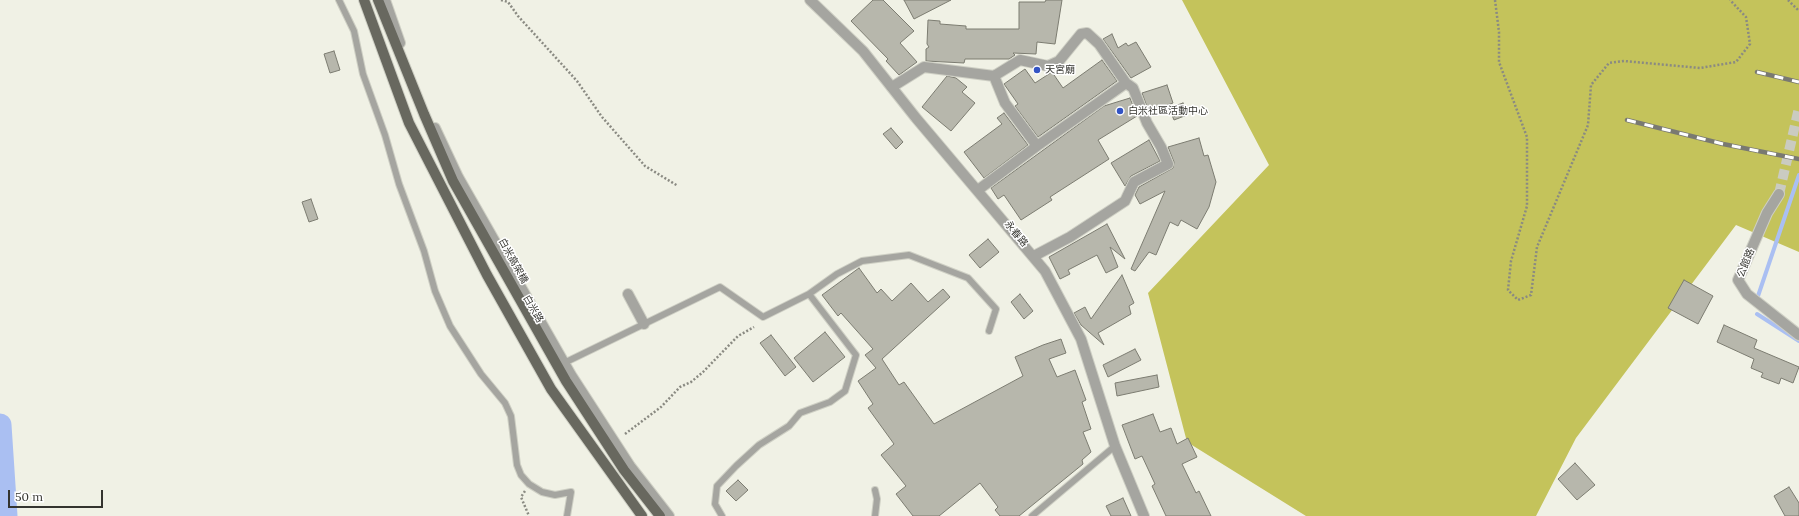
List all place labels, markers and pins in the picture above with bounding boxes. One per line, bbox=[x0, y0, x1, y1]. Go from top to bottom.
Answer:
place label: 天宮廟 bbox=[1045, 64, 1075, 76]
marker: 天宮廟 bbox=[1032, 65, 1042, 75]
place label: 白米社區活動中心 bbox=[1128, 105, 1208, 117]
marker: 白米社區活動中心 bbox=[1115, 106, 1125, 116]

